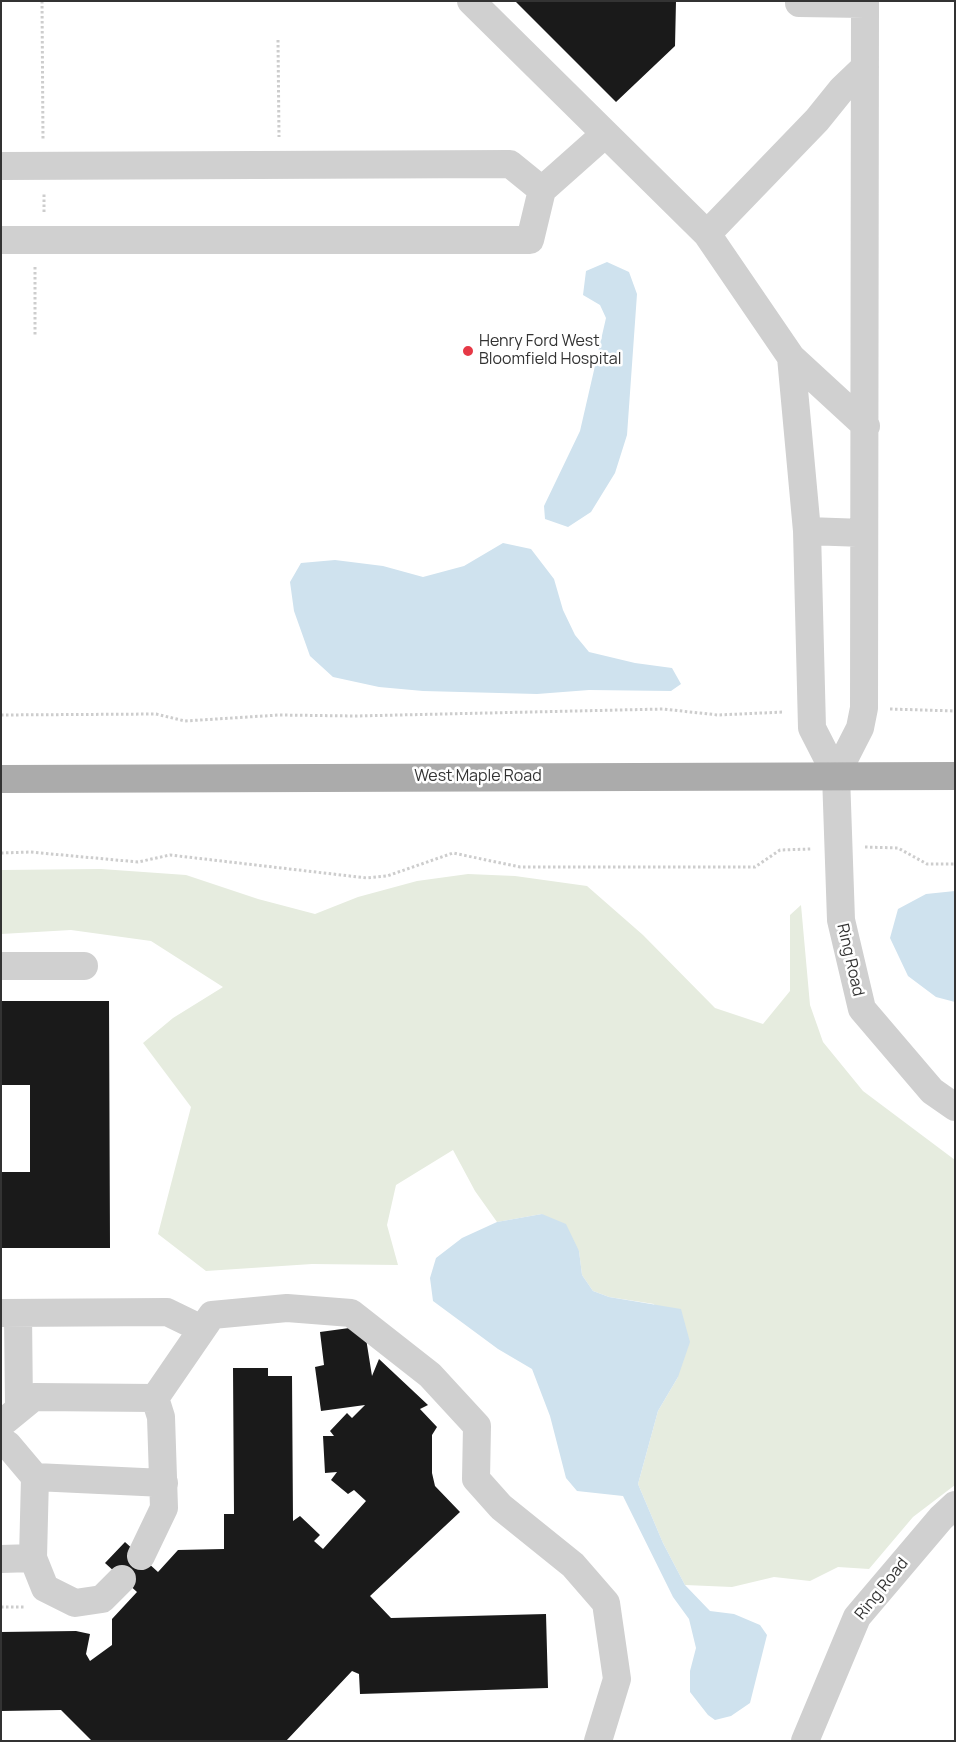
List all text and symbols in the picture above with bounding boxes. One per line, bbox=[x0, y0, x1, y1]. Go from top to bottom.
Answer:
place label: Henry Ford West Bloomfield Hospital bbox=[479, 332, 621, 370]
marker: Henry Ford West Bloomfield Hospital bbox=[461, 344, 475, 358]
street label: West Maple Road bbox=[414, 767, 542, 787]
street label: Ring Road bbox=[832, 922, 868, 998]
street label: Ring Road bbox=[851, 1554, 913, 1624]

